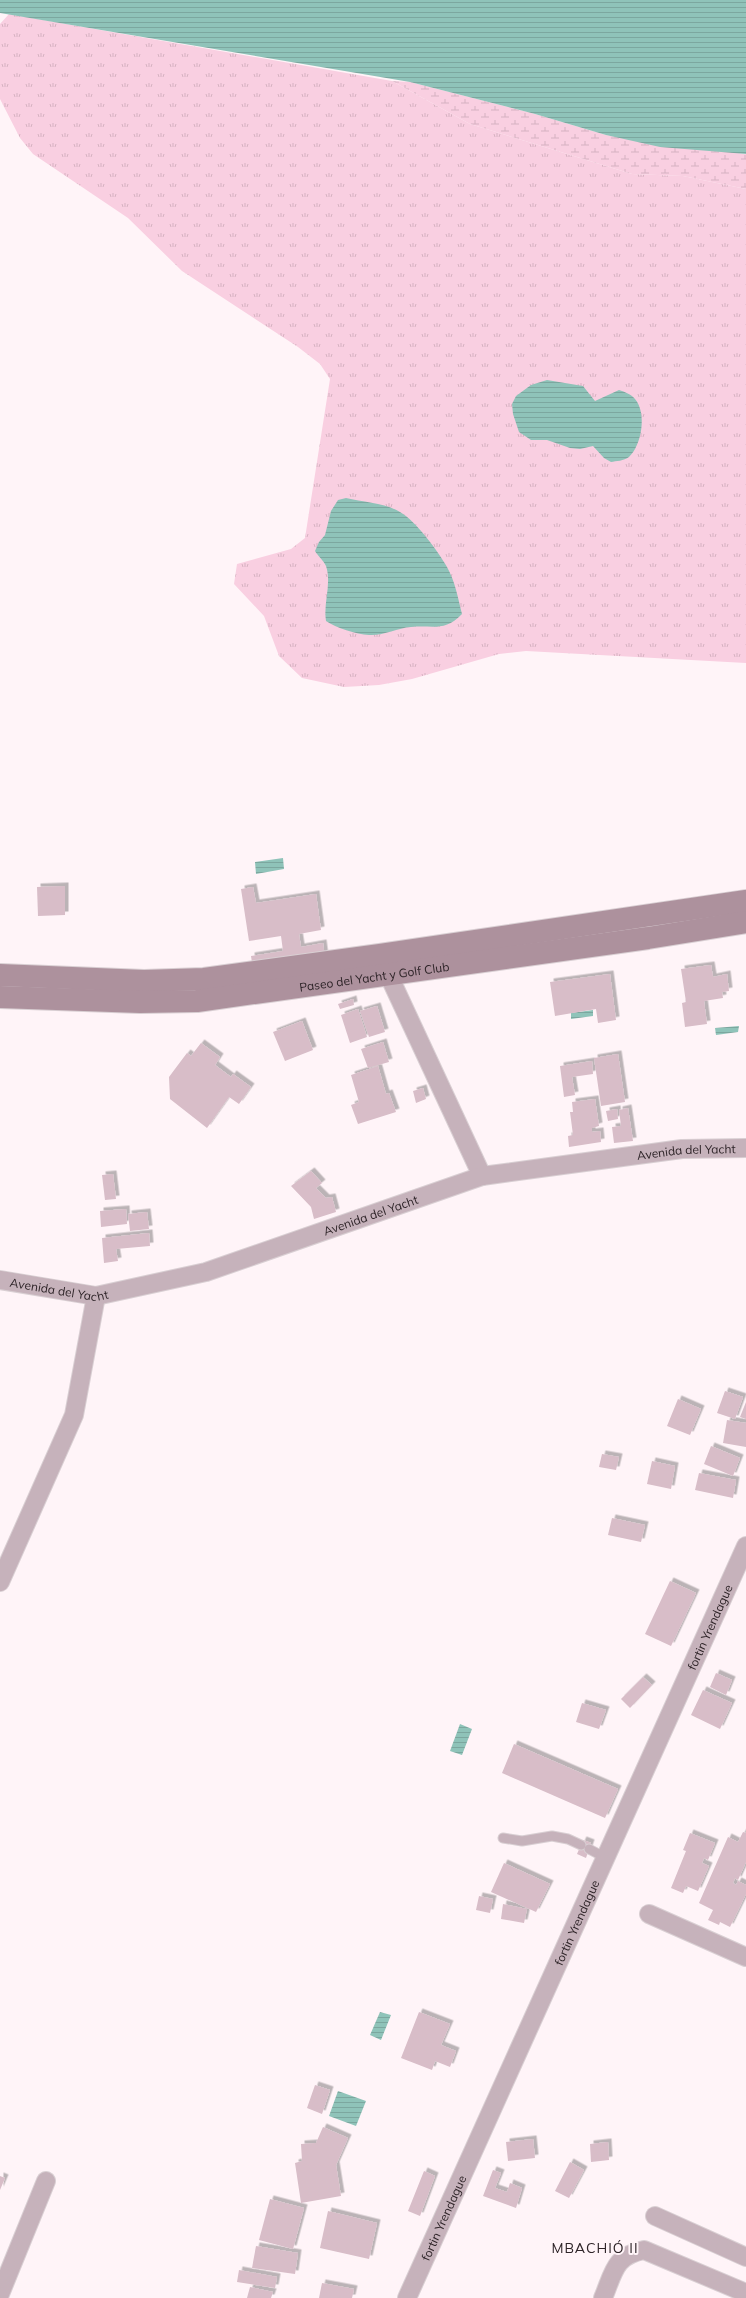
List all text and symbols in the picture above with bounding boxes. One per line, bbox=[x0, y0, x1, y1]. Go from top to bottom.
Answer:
street label: Paseo del Yacht y Golf Club bbox=[298, 958, 450, 994]
street label: Avenida del Yacht bbox=[636, 1141, 736, 1163]
street label: Avenida del Yacht bbox=[321, 1191, 420, 1238]
street label: Avenida del Yacht bbox=[9, 1274, 110, 1304]
street label: fortin Yrendague bbox=[684, 1582, 735, 1672]
street label: fortin Yrendague bbox=[551, 1877, 602, 1967]
street label: fortin Yrendague bbox=[417, 2173, 469, 2263]
district label: MBACHIÓ II bbox=[551, 2239, 639, 2257]

